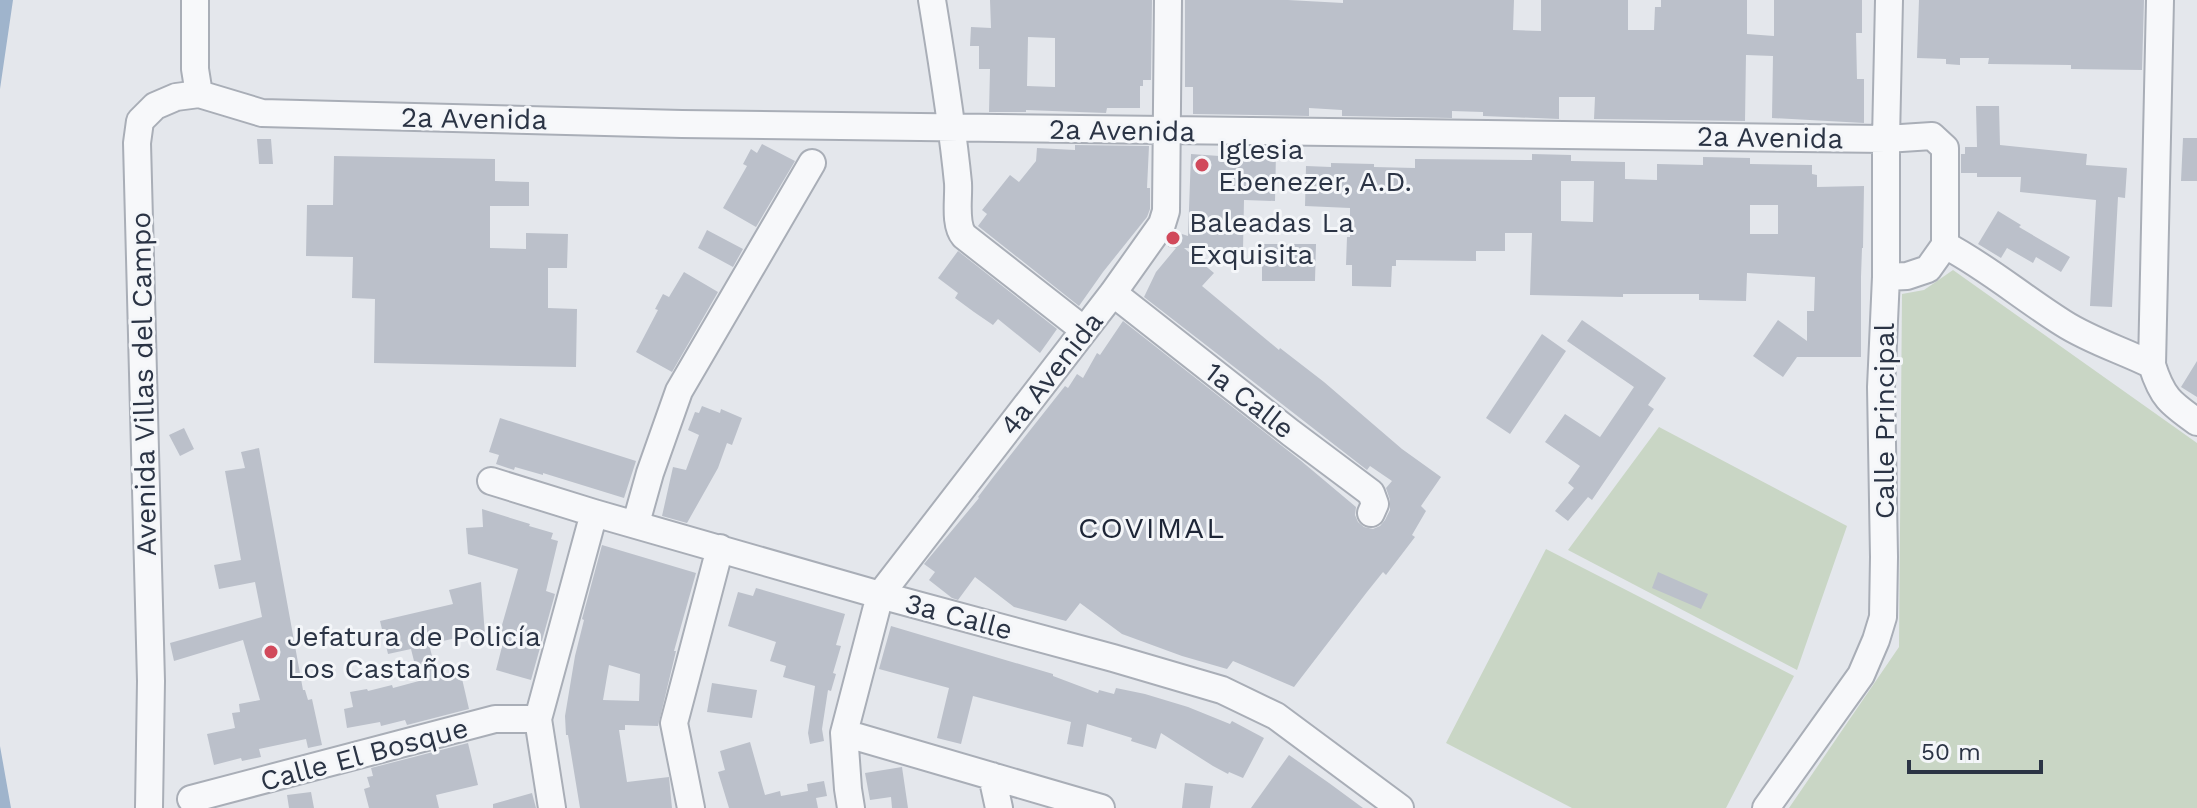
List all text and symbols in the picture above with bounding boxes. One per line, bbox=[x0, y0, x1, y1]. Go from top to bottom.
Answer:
street label: 2a Avenida bbox=[401, 101, 548, 136]
street label: 2a Avenida bbox=[1049, 113, 1196, 148]
street label: 2a Avenida bbox=[1697, 120, 1844, 155]
place label: Iglesia Ebenezer, A.D. bbox=[1218, 133, 1412, 198]
marker: Iglesia Ebenezer, A.D. bbox=[1193, 156, 1211, 174]
place label: Baleadas La Exquisita bbox=[1189, 206, 1354, 271]
street label: Avenida Villas del Campo bbox=[124, 212, 163, 556]
marker: Baleadas La Exquisita bbox=[1164, 229, 1182, 247]
street label: 4a Avenida bbox=[993, 305, 1110, 441]
street label: Calle Principal bbox=[1868, 322, 1901, 519]
street label: 1a Calle bbox=[1199, 355, 1301, 445]
district label: COVIMAL bbox=[1078, 510, 1226, 545]
street label: 3a Calle bbox=[902, 586, 1016, 647]
place label: Jefatura de Policía Los Castaños bbox=[287, 620, 541, 685]
marker: Jefatura de Policía Los Castaños bbox=[262, 643, 280, 661]
street label: Calle El Bosque bbox=[257, 711, 472, 798]
scale bar bbox=[1909, 724, 2041, 774]
text: 50 m bbox=[1921, 738, 1981, 766]

